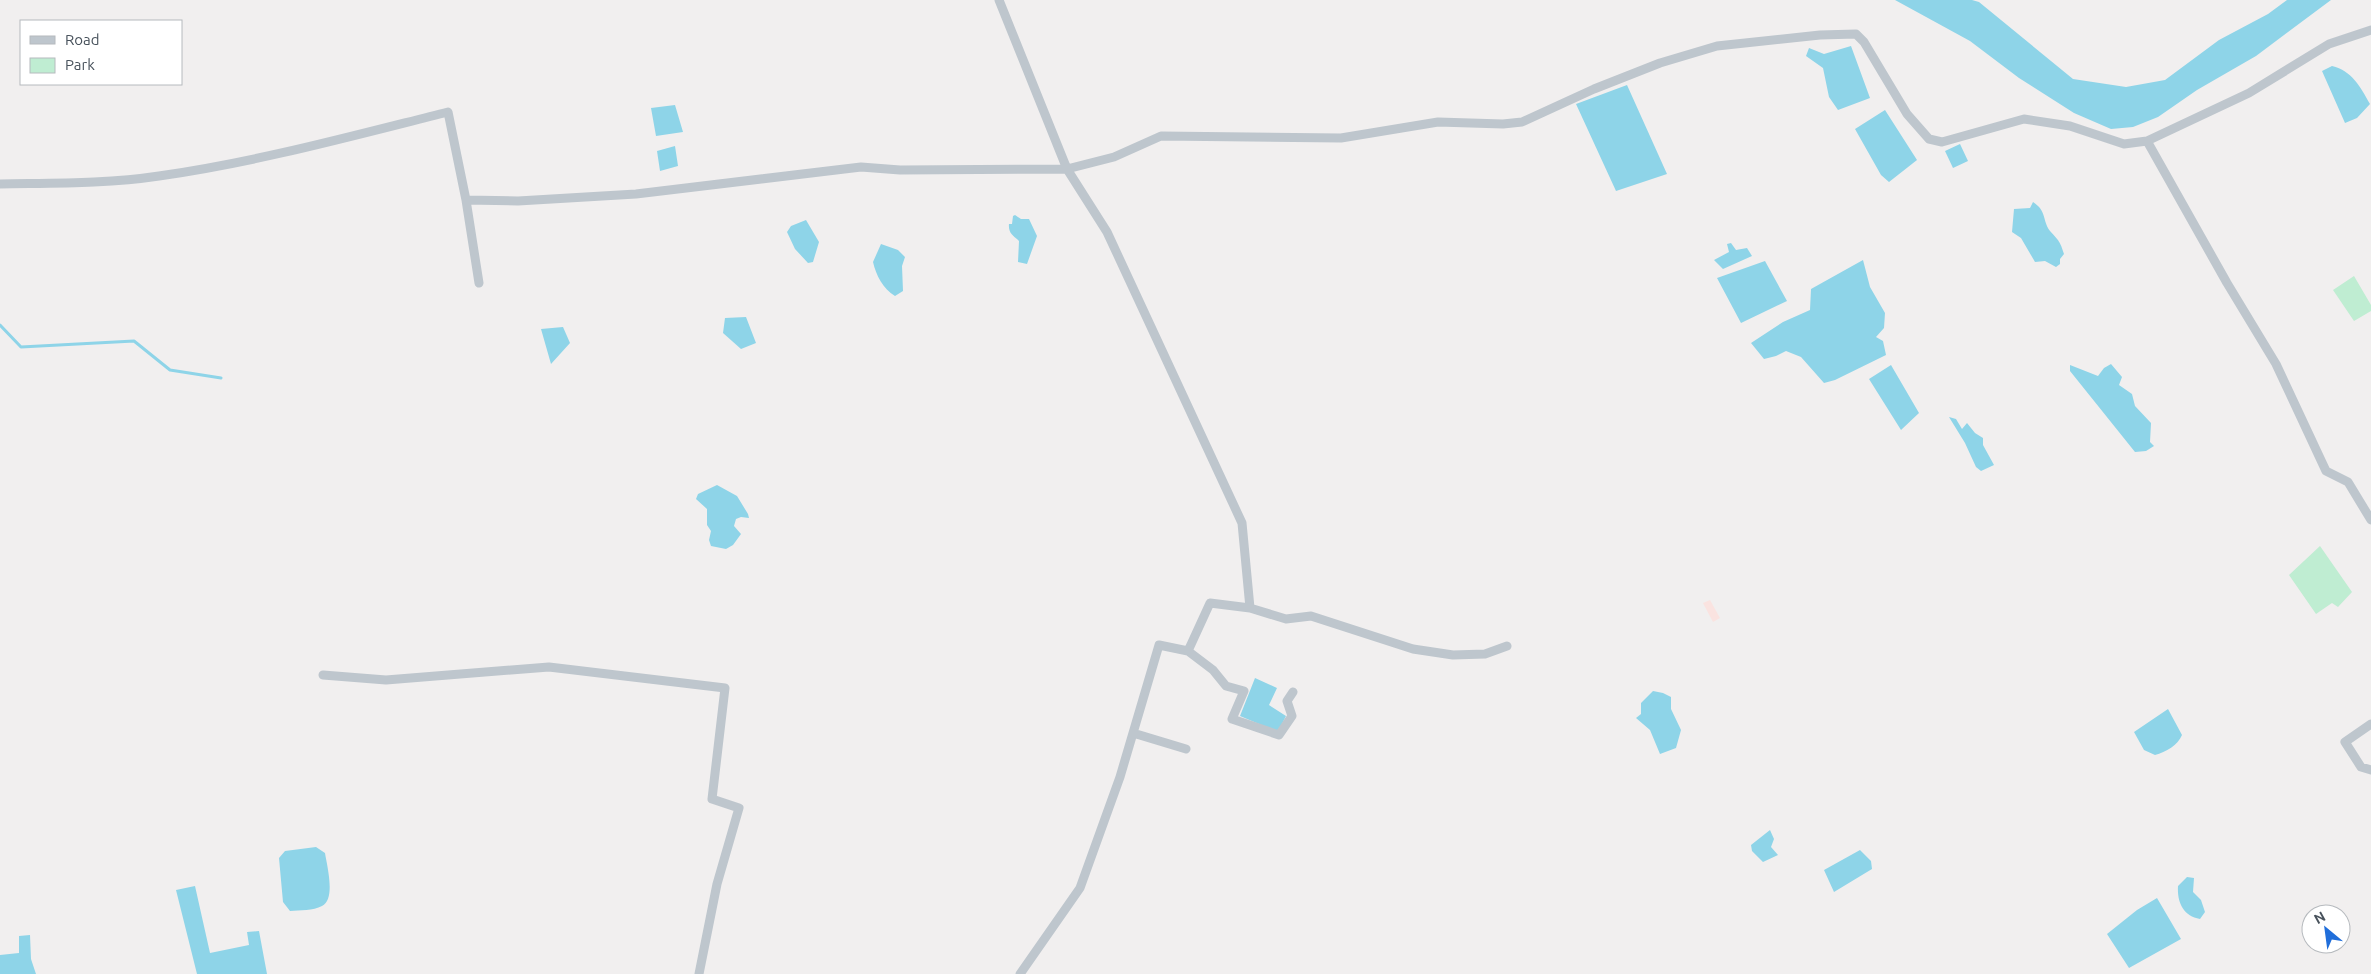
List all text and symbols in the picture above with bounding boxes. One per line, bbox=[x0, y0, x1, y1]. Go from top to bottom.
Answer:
legend bbox=[20, 20, 182, 85]
text: Road bbox=[65, 31, 100, 48]
text: Park bbox=[65, 56, 95, 73]
north arrow bbox=[2301, 904, 2351, 954]
text: N bbox=[2311, 908, 2328, 927]

